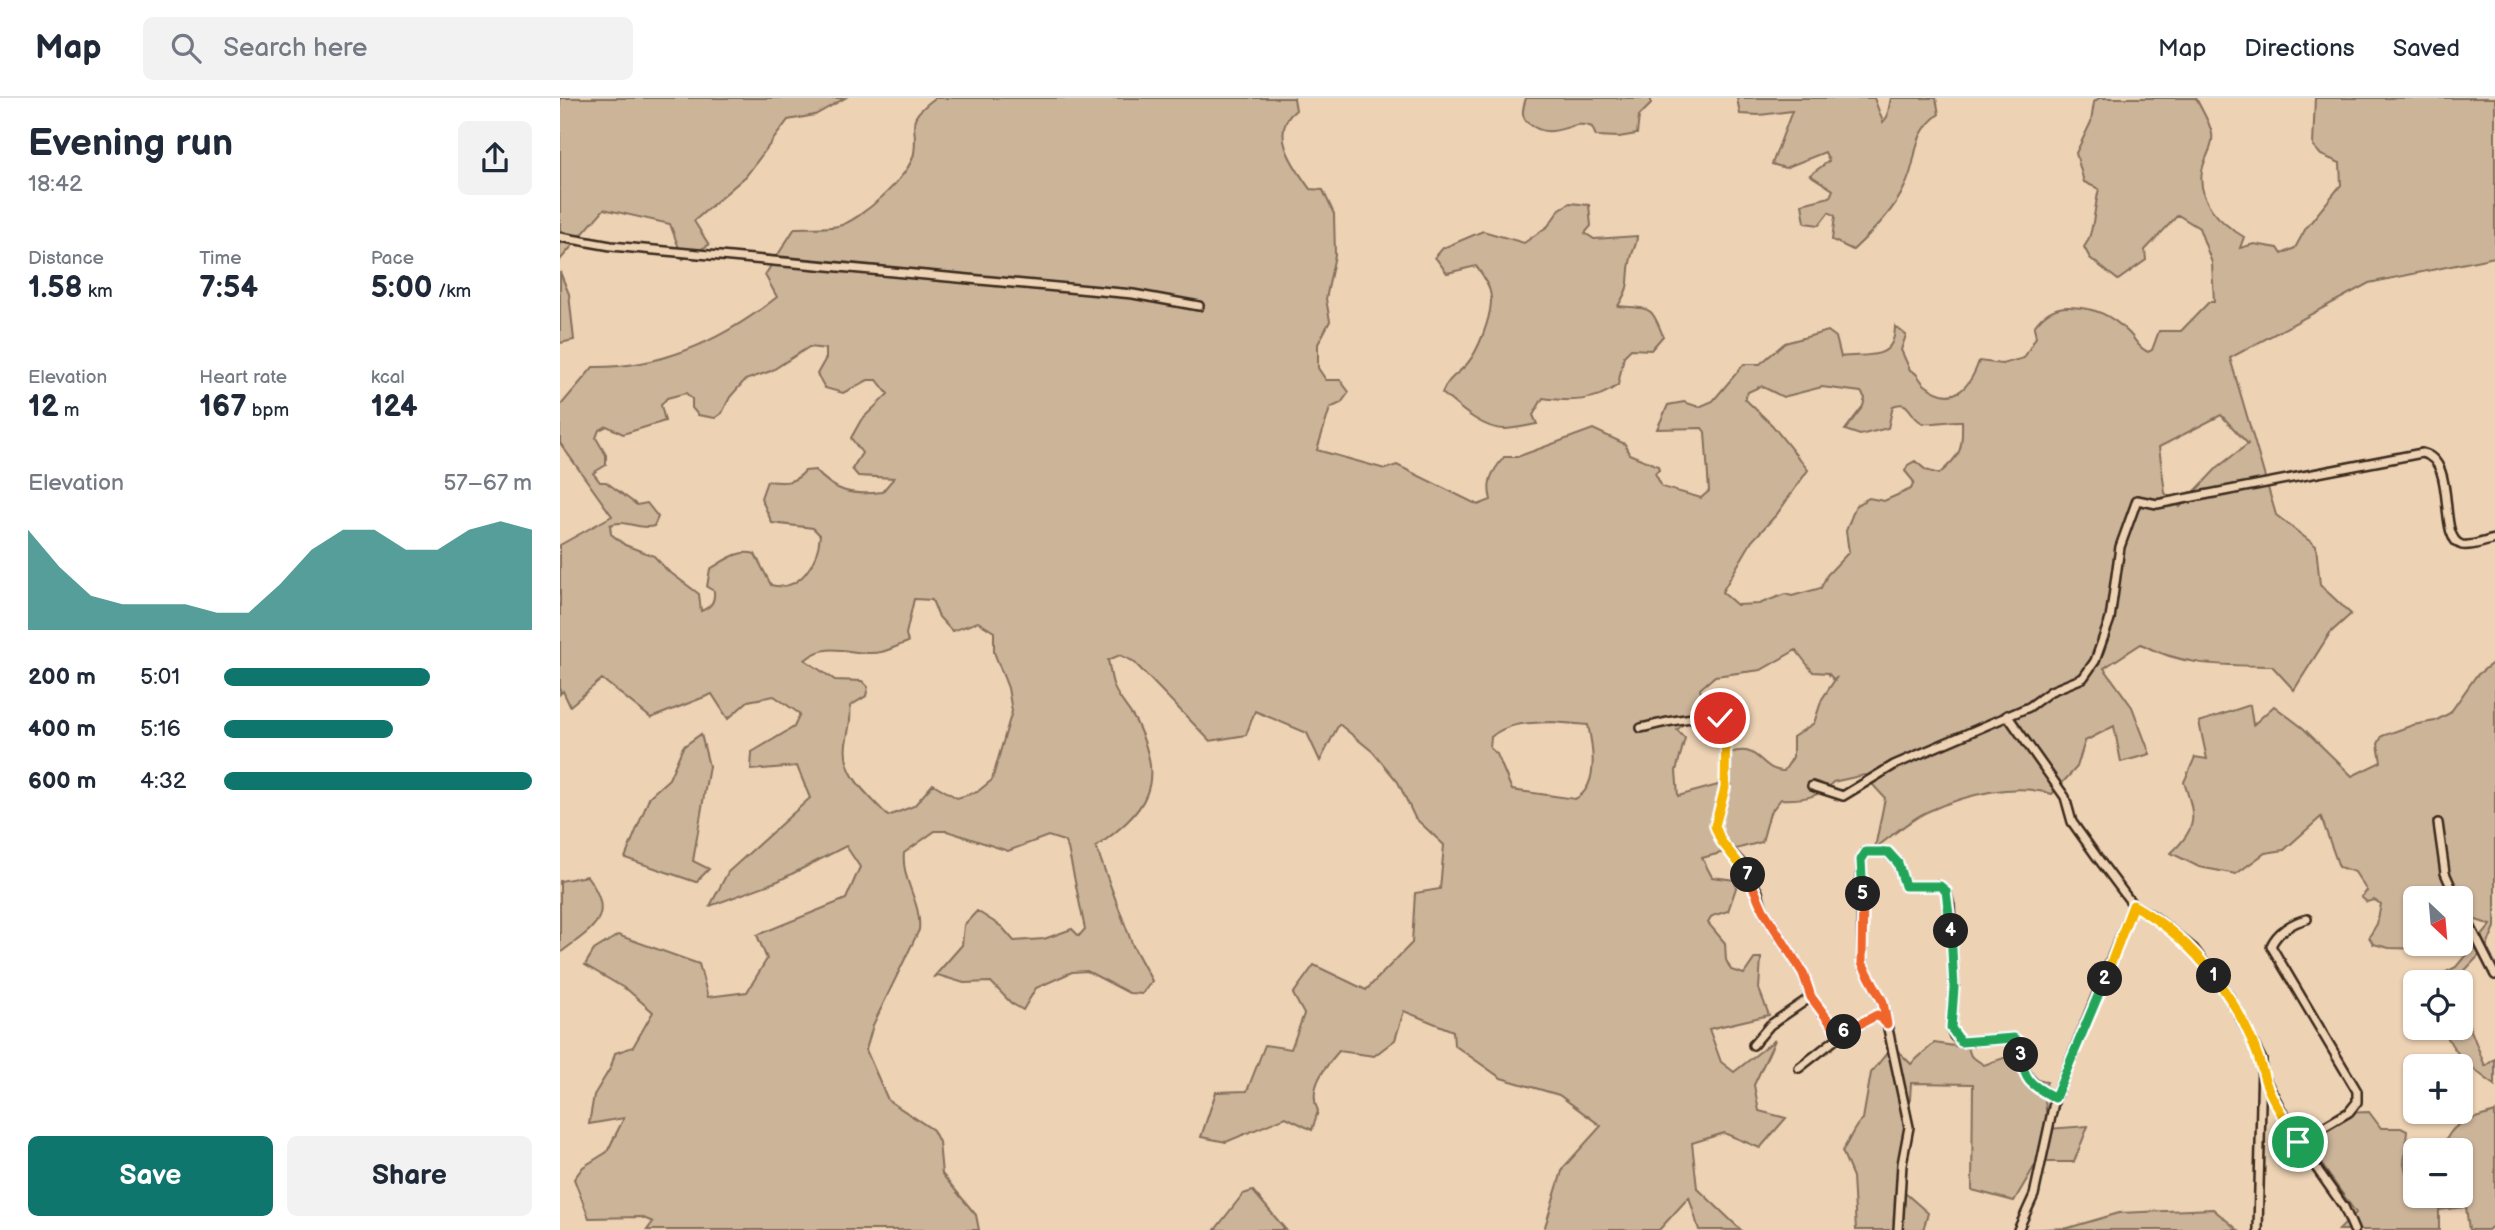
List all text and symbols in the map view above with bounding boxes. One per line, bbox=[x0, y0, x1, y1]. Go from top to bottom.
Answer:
search box bbox=[143, 17, 633, 80]
text: Map bbox=[35, 28, 101, 68]
icon: search bbox=[167, 29, 205, 67]
text: Search here bbox=[223, 33, 367, 64]
text: Map bbox=[2158, 34, 2206, 63]
text: Directions bbox=[2244, 34, 2355, 63]
text: Saved bbox=[2393, 34, 2460, 63]
text: Evening run bbox=[28, 121, 233, 166]
button: share bbox=[458, 121, 532, 195]
text: 18:42 bbox=[28, 170, 83, 198]
text: Distance bbox=[28, 247, 104, 270]
text: Time bbox=[199, 247, 241, 270]
text: Pace bbox=[371, 247, 414, 270]
text: 1.58 bbox=[28, 270, 83, 306]
text: 7:54 bbox=[199, 270, 258, 306]
text: 5:00 bbox=[371, 270, 433, 306]
text: km bbox=[83, 280, 113, 303]
text: /km bbox=[433, 280, 471, 303]
text: Elevation bbox=[28, 366, 107, 389]
text: Heart rate bbox=[199, 366, 287, 389]
text: kcal bbox=[371, 366, 405, 389]
text: 12 bbox=[28, 389, 59, 425]
text: 167 bbox=[199, 389, 247, 425]
text: 124 bbox=[371, 389, 418, 425]
text: m bbox=[59, 399, 79, 422]
text: bpm bbox=[247, 399, 289, 422]
text: Elevation bbox=[28, 469, 124, 497]
text: 57–67 m bbox=[443, 469, 532, 497]
text: 200 m bbox=[28, 663, 96, 691]
text: 5:01 bbox=[140, 663, 180, 691]
pin bbox=[1690, 688, 1750, 748]
icon: check bbox=[1701, 699, 1739, 737]
text: 400 m bbox=[28, 715, 96, 743]
text: 5:16 bbox=[140, 715, 181, 743]
text: 600 m bbox=[28, 767, 96, 795]
text: 4:32 bbox=[140, 767, 186, 795]
pin: 7 bbox=[1730, 858, 1766, 892]
text: 7 bbox=[1742, 863, 1753, 886]
pin: 5 bbox=[1846, 876, 1880, 912]
text: 5 bbox=[1857, 882, 1868, 905]
north arrow bbox=[2403, 886, 2473, 956]
map controls bbox=[2403, 886, 2473, 1208]
pin: 4 bbox=[1934, 914, 1968, 948]
text: 4 bbox=[1945, 919, 1956, 942]
pin: 1 bbox=[2196, 958, 2232, 994]
pin: 2 bbox=[2088, 962, 2122, 996]
text: 1 bbox=[2210, 964, 2218, 987]
text: 2 bbox=[2099, 967, 2110, 990]
button: locate bbox=[2403, 970, 2473, 1040]
pin: 6 bbox=[1826, 1014, 1862, 1049]
text: 6 bbox=[1838, 1020, 1849, 1043]
pin: 3 bbox=[2004, 1038, 2038, 1072]
text: 3 bbox=[2015, 1043, 2026, 1066]
button: + bbox=[2403, 1054, 2473, 1124]
pin bbox=[2268, 1112, 2328, 1172]
icon: arrive bbox=[2279, 1123, 2317, 1161]
button: Save bbox=[28, 1136, 273, 1216]
button: Share bbox=[287, 1136, 532, 1216]
button: − bbox=[2403, 1138, 2473, 1208]

